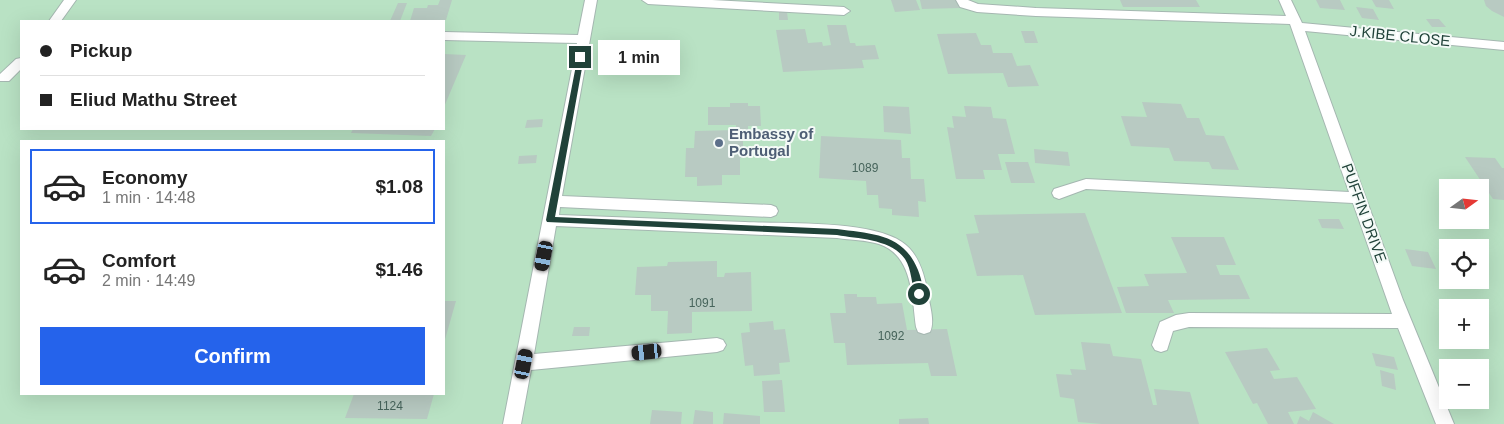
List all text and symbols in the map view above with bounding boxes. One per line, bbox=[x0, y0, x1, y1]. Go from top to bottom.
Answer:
street label: J.KIBE CLOSE bbox=[1349, 22, 1451, 49]
text: Pickup bbox=[70, 40, 132, 61]
callout: 1 min bbox=[598, 40, 680, 74]
route end bbox=[569, 46, 591, 68]
text: 1 min bbox=[618, 49, 660, 66]
text: Eliud Mathu Street bbox=[70, 89, 237, 110]
place label: Embassy of Portugal bbox=[729, 125, 814, 159]
marker: Embassy of Portugal bbox=[713, 137, 725, 149]
house number: 1089 bbox=[852, 161, 879, 175]
street label: PUFFIN DRIVE bbox=[1339, 161, 1390, 265]
icon: car bbox=[42, 164, 87, 209]
text: Economy bbox=[102, 167, 188, 188]
text: $1.08 bbox=[375, 176, 423, 197]
north arrow bbox=[1439, 179, 1489, 229]
map controls bbox=[1439, 179, 1489, 409]
text: 1 min · 14:48 bbox=[102, 189, 195, 206]
button: locate bbox=[1439, 239, 1489, 289]
car bbox=[533, 240, 554, 272]
icon: car bbox=[42, 247, 87, 292]
text: Comfort bbox=[102, 250, 176, 271]
text: $1.46 bbox=[375, 259, 423, 280]
text: 2 min · 14:49 bbox=[102, 272, 195, 289]
route start bbox=[908, 283, 930, 305]
house number: 1091 bbox=[689, 296, 716, 310]
button: + bbox=[1439, 299, 1489, 349]
button: Confirm bbox=[40, 327, 425, 385]
house number: 1092 bbox=[878, 329, 905, 343]
car bbox=[631, 343, 662, 361]
car bbox=[513, 348, 534, 380]
button: − bbox=[1439, 359, 1489, 409]
house number: 1124 bbox=[377, 399, 403, 413]

